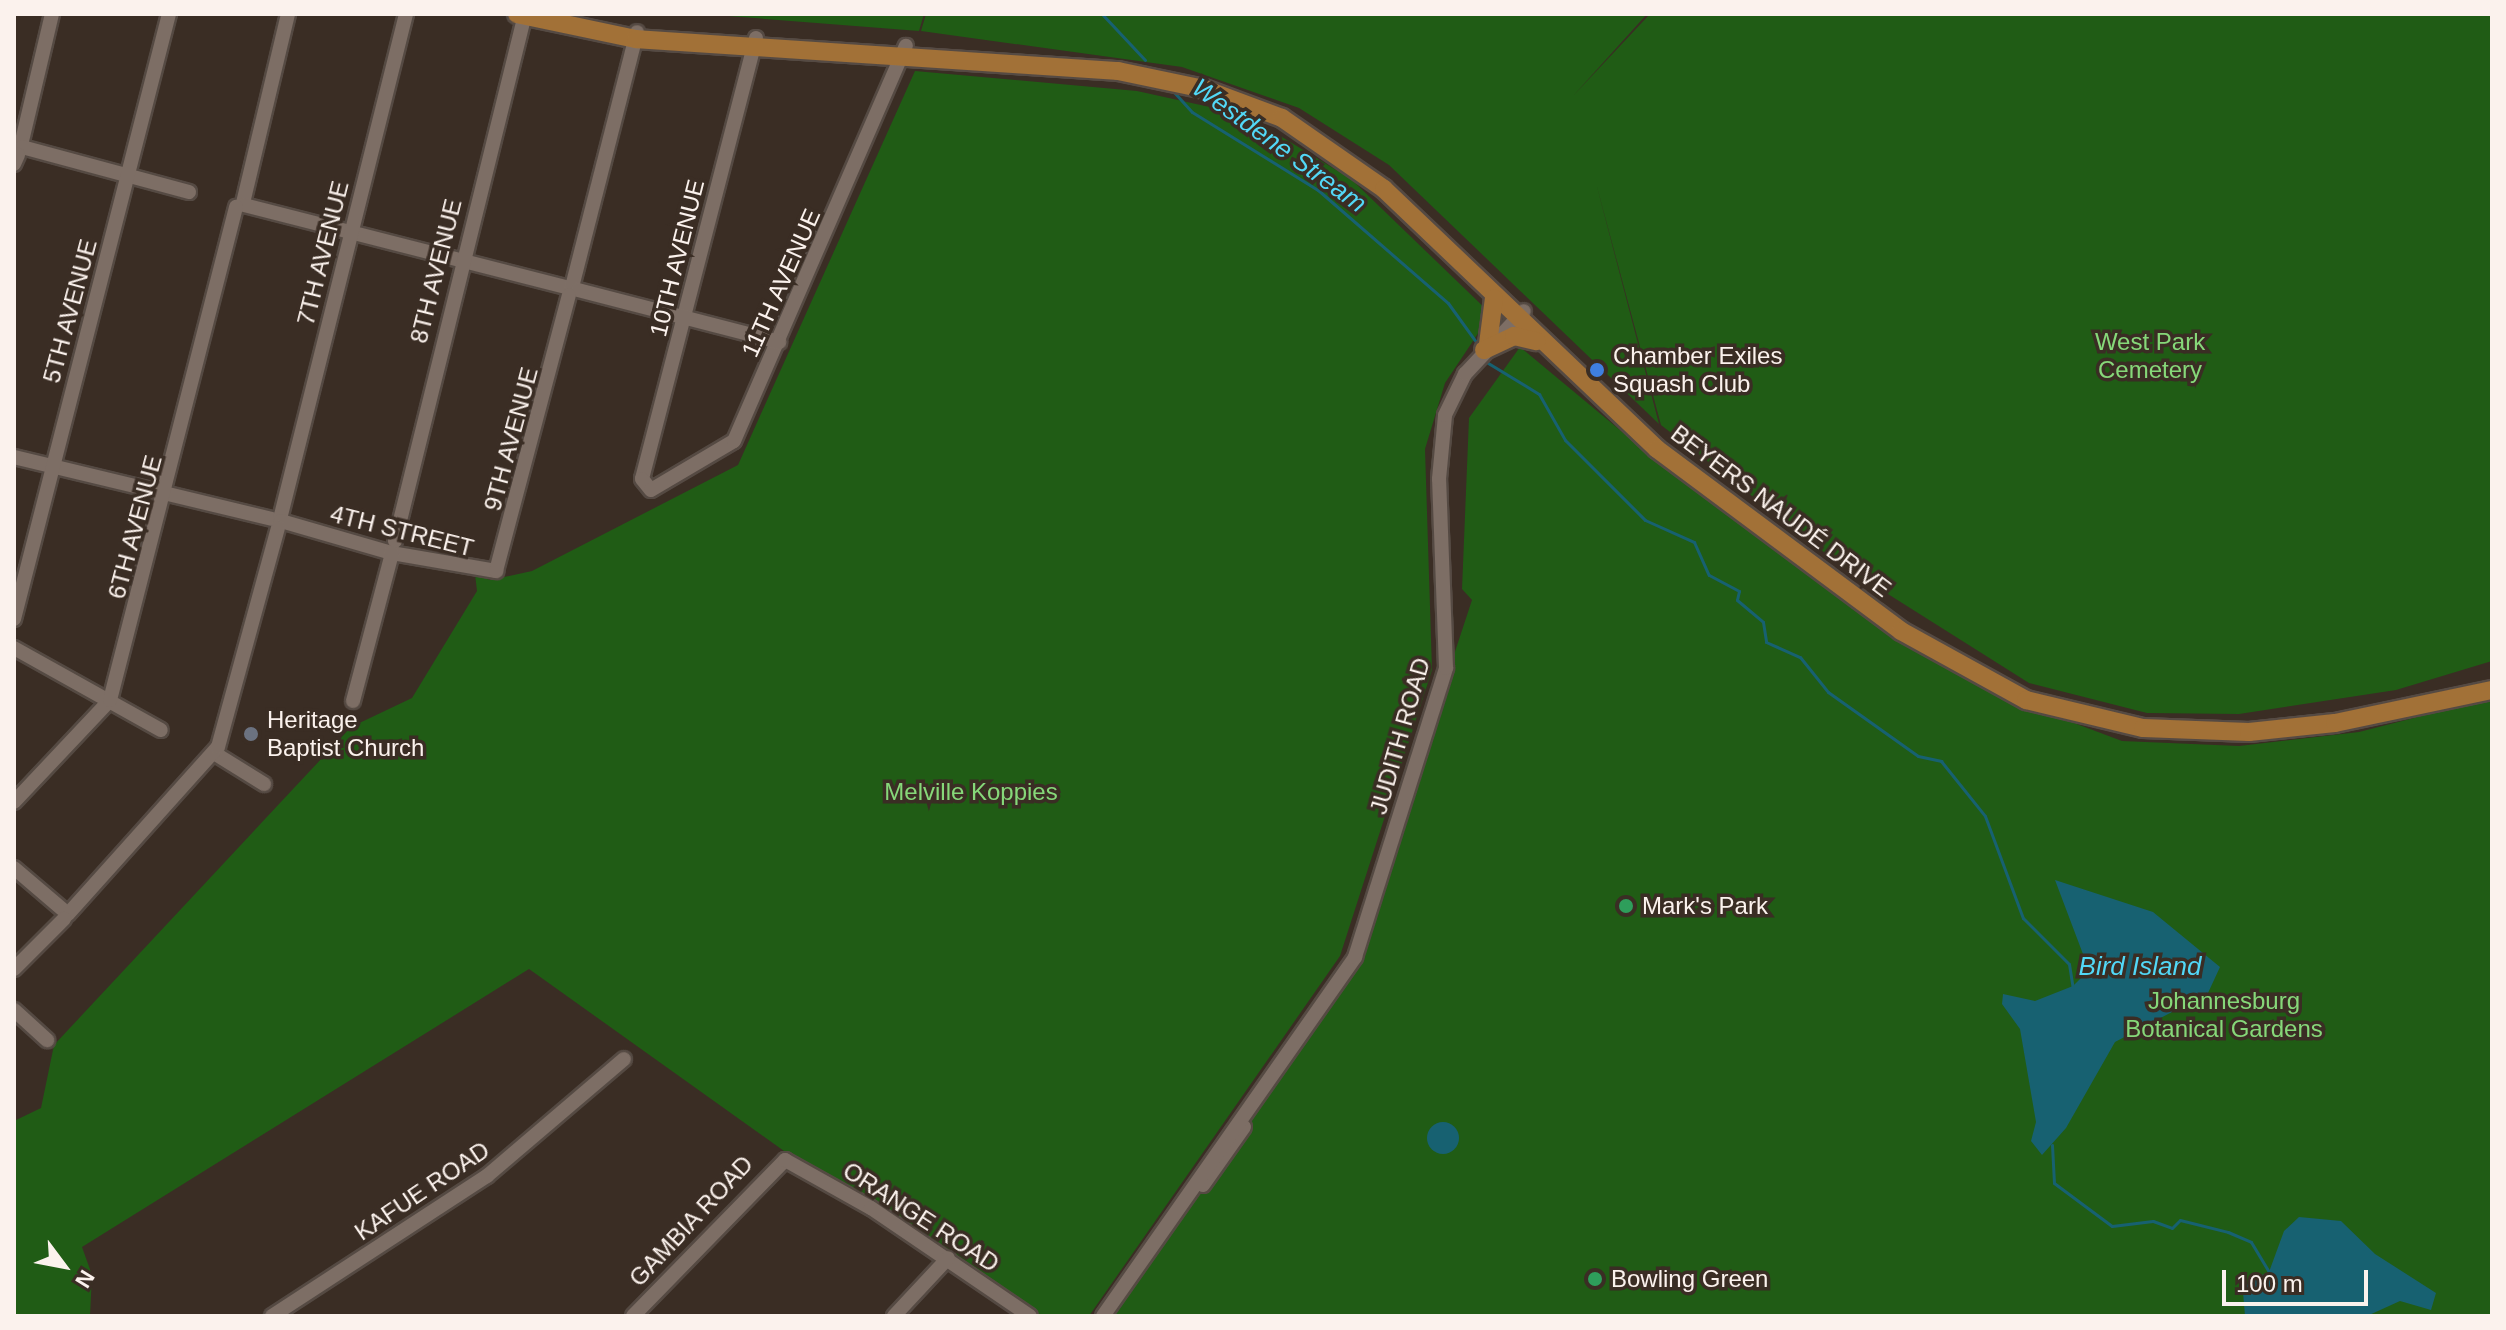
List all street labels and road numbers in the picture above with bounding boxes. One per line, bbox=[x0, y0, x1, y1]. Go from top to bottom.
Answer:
street label: 10TH AVENUE bbox=[643, 176, 711, 340]
street label: 7TH AVENUE bbox=[291, 177, 355, 329]
street label: 8TH AVENUE bbox=[404, 195, 468, 347]
street label: 11TH AVENUE bbox=[735, 204, 827, 362]
street label: 5TH AVENUE bbox=[37, 235, 103, 387]
street label: 9TH AVENUE bbox=[478, 363, 544, 515]
street label: BEYERS NAUDÉ DRIVE bbox=[1665, 419, 1897, 603]
street label: 6TH AVENUE bbox=[102, 451, 168, 603]
street label: 4TH STREET bbox=[327, 499, 477, 563]
street label: JUDITH ROAD bbox=[1364, 654, 1436, 818]
street label: KAFUE ROAD bbox=[349, 1135, 495, 1247]
street label: GAMBIA ROAD bbox=[623, 1149, 759, 1293]
street label: ORANGE ROAD bbox=[838, 1156, 1004, 1278]

